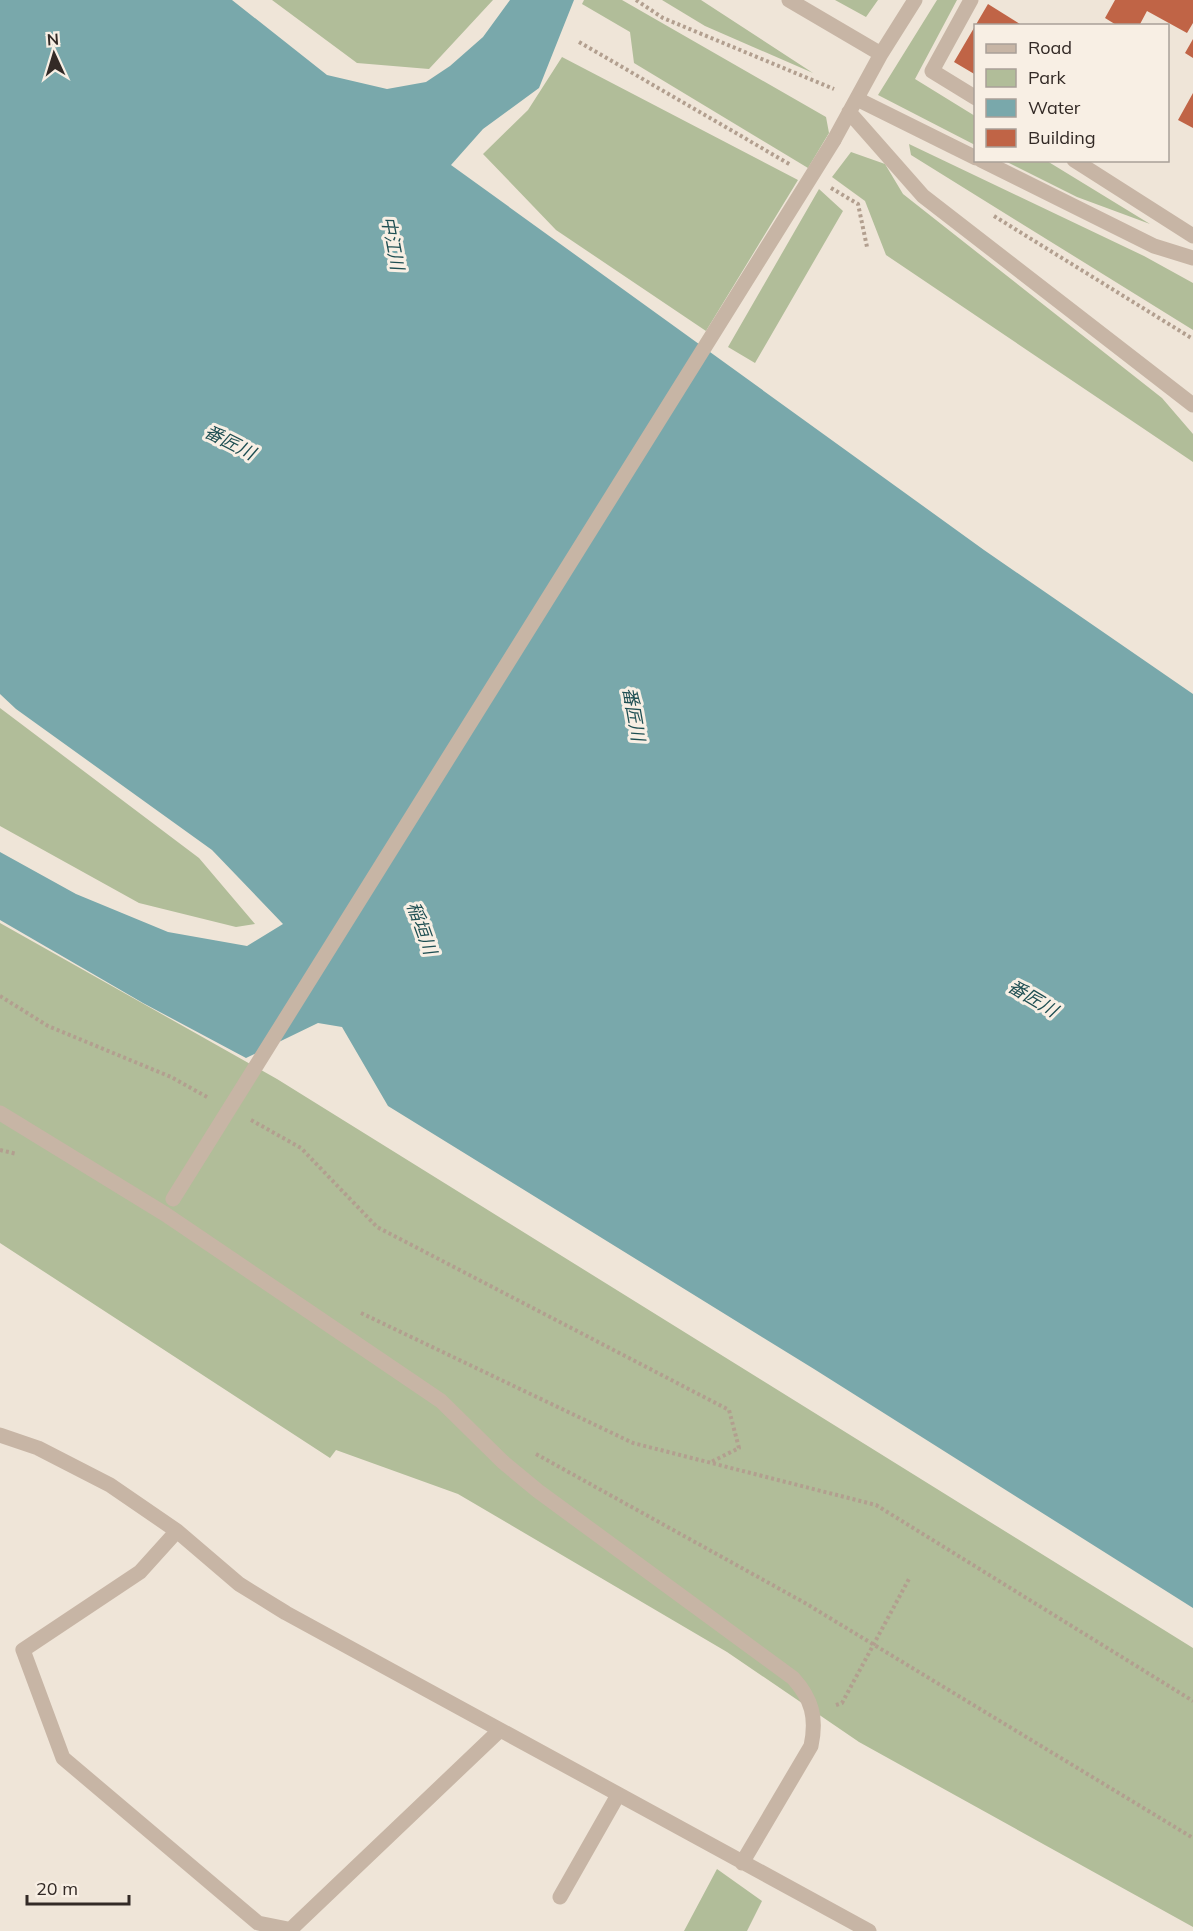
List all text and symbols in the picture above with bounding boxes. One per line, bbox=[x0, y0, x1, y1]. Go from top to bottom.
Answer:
north arrow bbox=[24, 24, 84, 84]
legend bbox=[974, 24, 1169, 162]
text: N bbox=[46, 29, 60, 49]
text: Road bbox=[1028, 36, 1072, 59]
text: Park bbox=[1028, 66, 1067, 89]
text: Water bbox=[1028, 96, 1081, 119]
text: Building bbox=[1028, 126, 1096, 149]
water label: 中江川 bbox=[377, 214, 410, 274]
water label: 番匠川 bbox=[201, 419, 261, 465]
water label: 番匠川 bbox=[618, 685, 650, 745]
water label: 稲垣川 bbox=[402, 899, 443, 959]
water label: 番匠川 bbox=[1004, 974, 1064, 1023]
scale bar bbox=[27, 1868, 129, 1906]
text: 20 m bbox=[36, 1877, 78, 1900]

